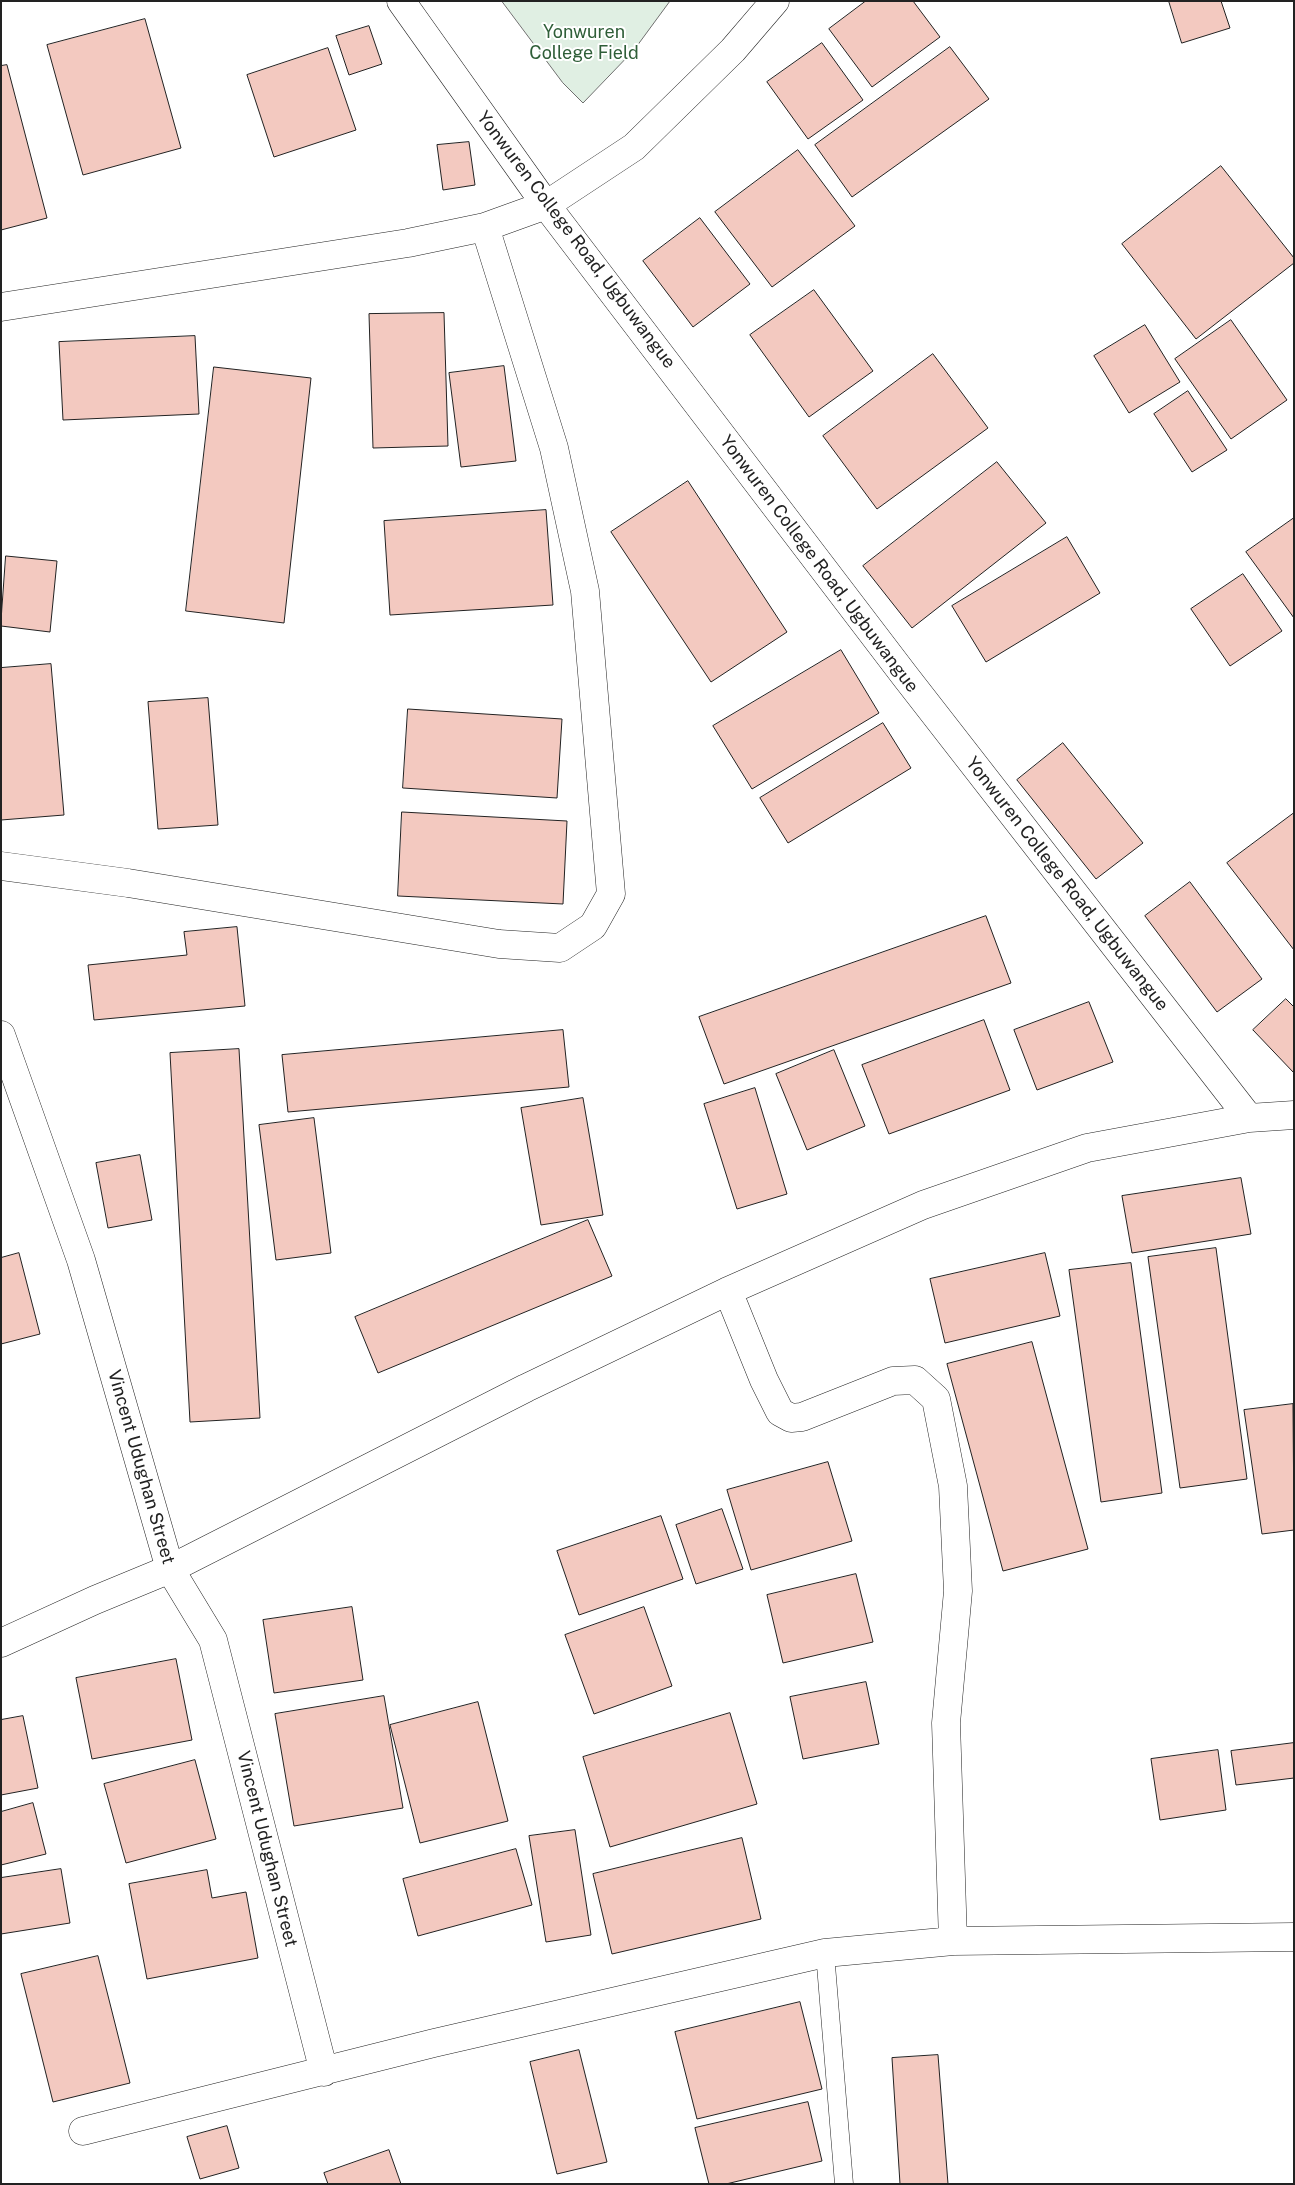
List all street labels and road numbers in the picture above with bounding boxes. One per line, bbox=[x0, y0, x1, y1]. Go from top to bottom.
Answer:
street label: Yonwuren College Road, Ugbuwangue bbox=[472, 107, 680, 373]
street label: Yonwuren College Road, Ugbuwangue bbox=[715, 431, 923, 697]
street label: Yonwuren College Road, Ugbuwangue bbox=[961, 753, 1173, 1015]
street label: Vincent Udughan Street bbox=[103, 1367, 179, 1567]
street label: Vincent Udughan Street bbox=[232, 1749, 302, 1949]

